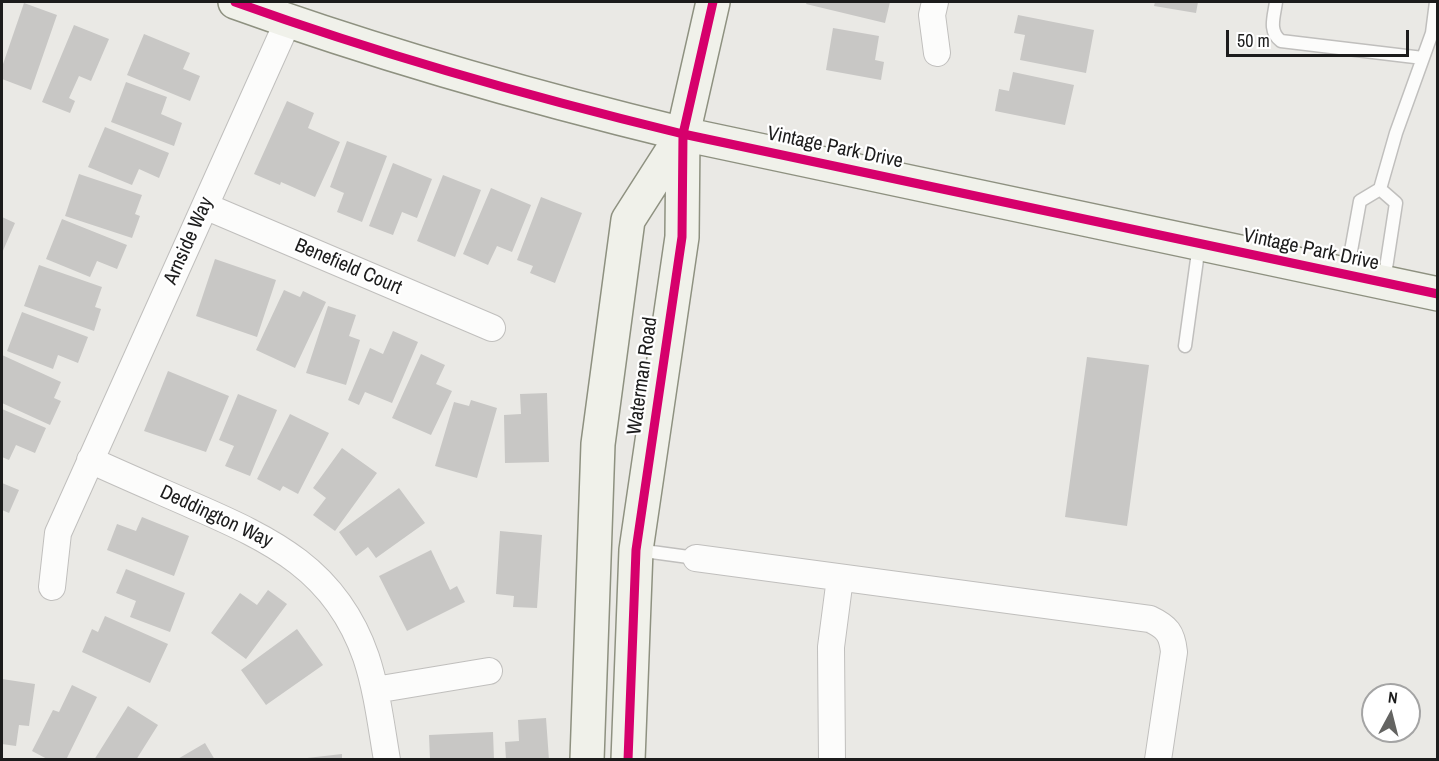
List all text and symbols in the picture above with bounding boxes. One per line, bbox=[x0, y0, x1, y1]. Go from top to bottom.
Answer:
scale bar bbox=[1229, 18, 1412, 56]
text: 50 m bbox=[1237, 28, 1270, 53]
street label: Vintage Park Drive bbox=[765, 122, 905, 174]
street label: Arnside Way bbox=[159, 194, 219, 288]
street label: Vintage Park Drive bbox=[1241, 224, 1381, 276]
street label: Benefield Court bbox=[291, 234, 405, 300]
street label: Waterman Road bbox=[623, 316, 663, 436]
street label: Deddington Way bbox=[156, 480, 276, 554]
north arrow bbox=[1361, 683, 1421, 743]
text: N bbox=[1387, 686, 1399, 709]

